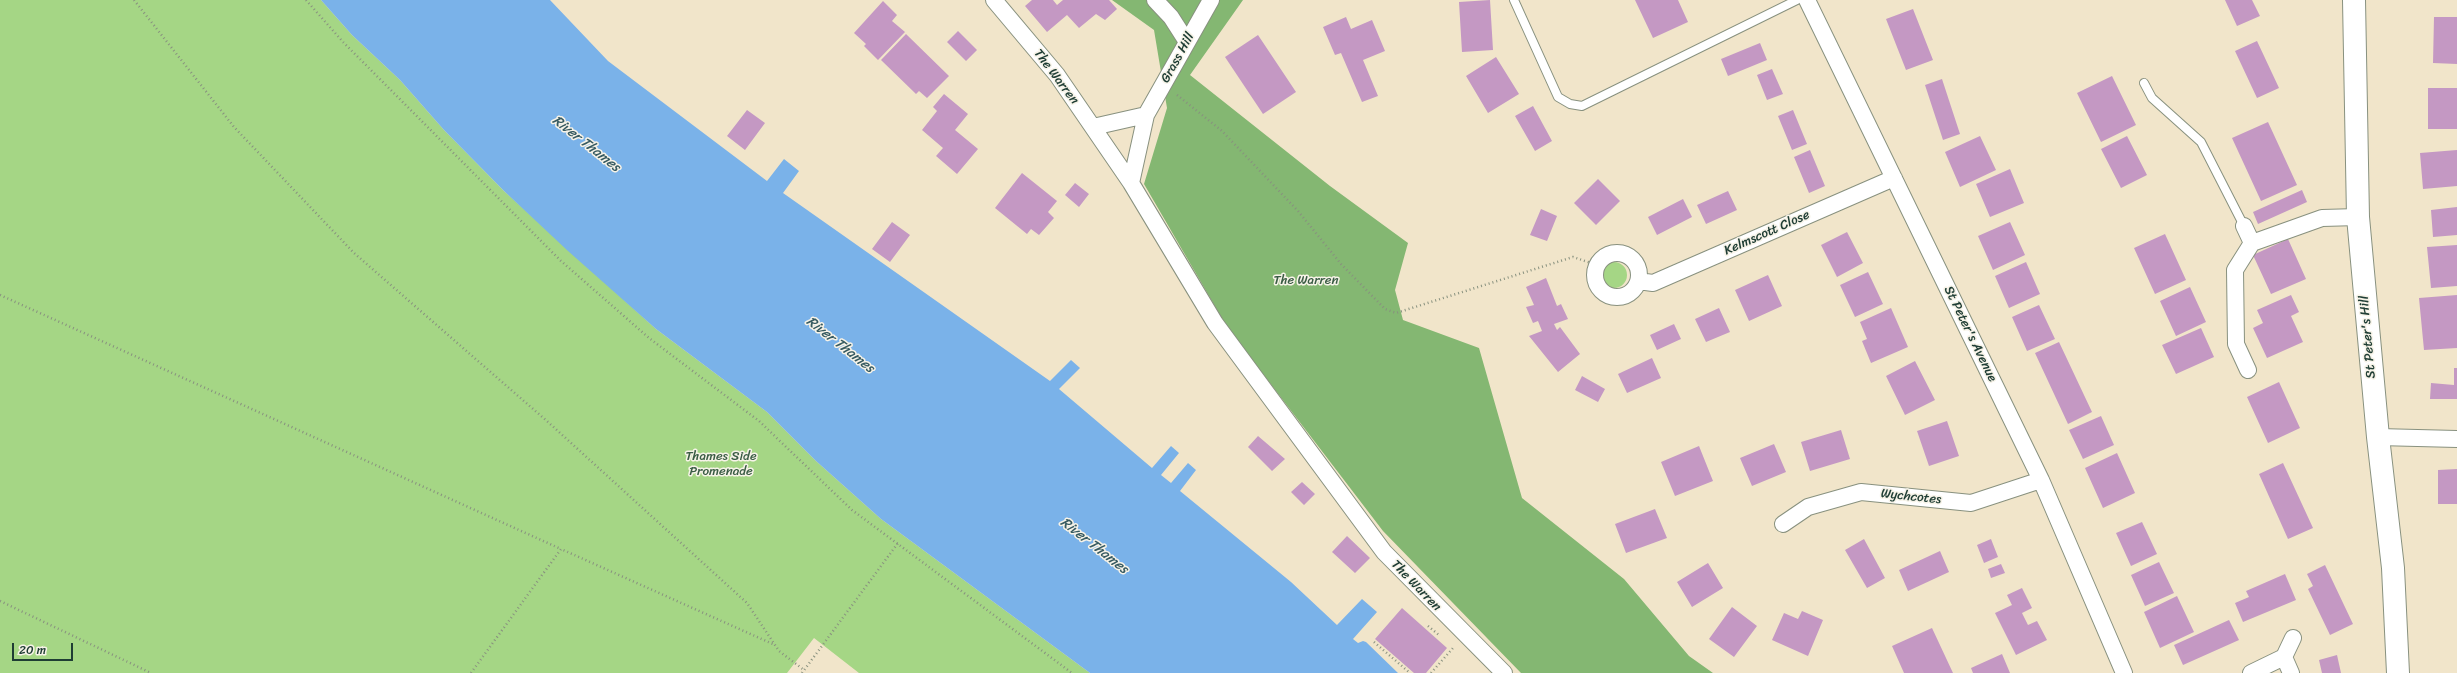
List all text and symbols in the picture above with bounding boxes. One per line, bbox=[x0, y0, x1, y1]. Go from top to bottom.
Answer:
street label: Grass Hill bbox=[1158, 30, 1198, 86]
street label: The Warren bbox=[1030, 46, 1082, 108]
water label: River Thames bbox=[549, 112, 623, 176]
street label: Kelmscott Close bbox=[1722, 207, 1812, 259]
park label: The Warren bbox=[1273, 273, 1339, 289]
street label: St Peter's Avenue bbox=[1940, 284, 2000, 384]
street label: St Peter's Hill bbox=[2357, 295, 2379, 379]
water label: River Thames bbox=[803, 313, 877, 377]
park label: Thames Side Promenade bbox=[685, 449, 757, 480]
street label: Wychcotes bbox=[1880, 486, 1942, 508]
water label: River Thames bbox=[1057, 514, 1131, 578]
street label: The Warren bbox=[1388, 557, 1444, 615]
scale bar bbox=[14, 635, 75, 661]
text: 20 m bbox=[19, 639, 46, 661]

